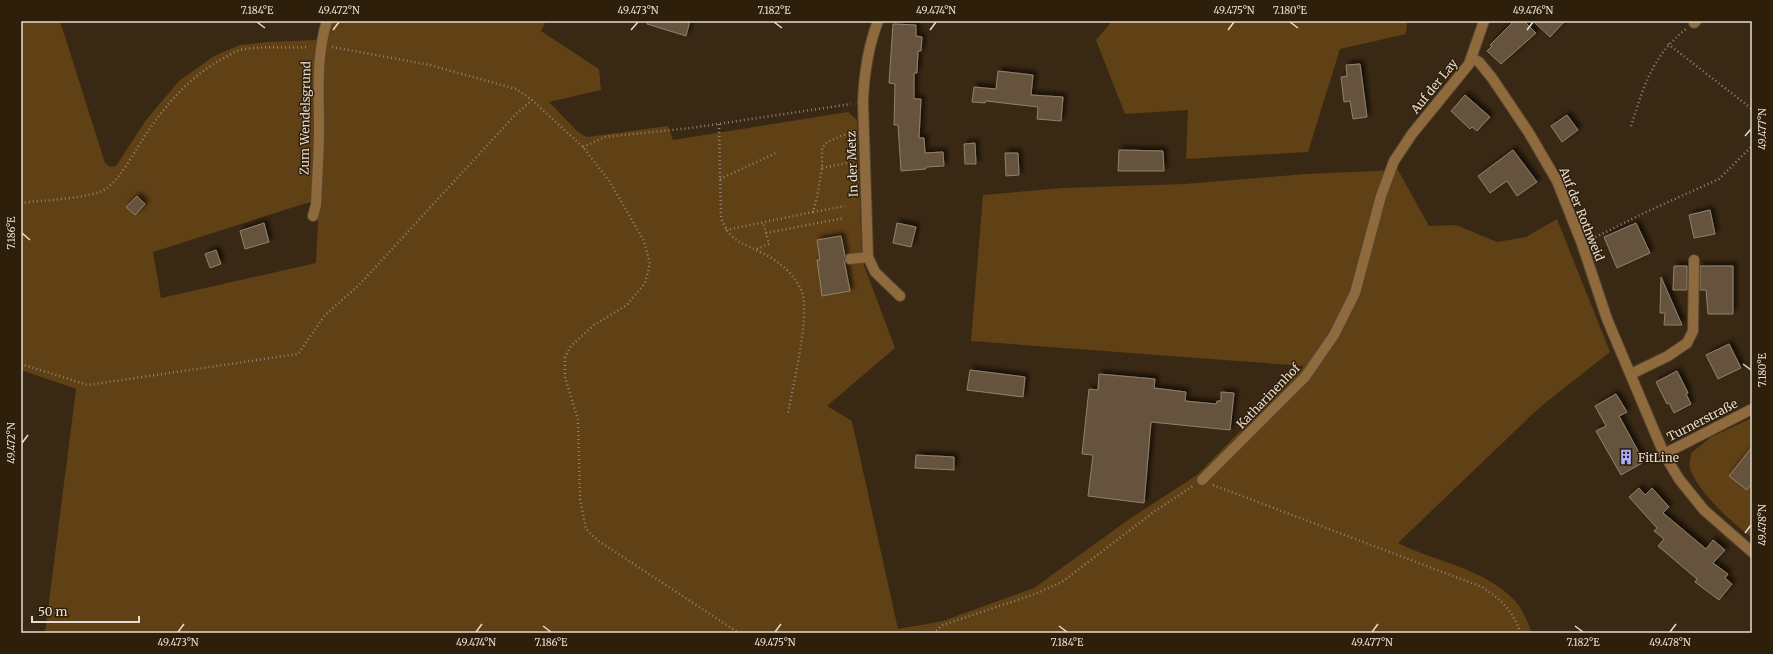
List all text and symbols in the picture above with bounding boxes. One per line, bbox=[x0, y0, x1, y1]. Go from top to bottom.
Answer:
text: 7.184°E bbox=[241, 4, 274, 17]
text: 49.472°N bbox=[318, 4, 360, 17]
text: 49.473°N bbox=[617, 4, 659, 17]
text: 7.182°E bbox=[757, 4, 791, 17]
text: 49.474°N bbox=[916, 4, 956, 17]
text: 49.475°N bbox=[1213, 4, 1255, 17]
text: 7.180°E bbox=[1273, 4, 1308, 17]
text: 49.476°N bbox=[1513, 4, 1554, 17]
street label: Auf der Lay bbox=[1407, 56, 1461, 117]
street label: Zum Wendelsgrund bbox=[297, 61, 313, 175]
text: 49.477°N bbox=[1756, 108, 1769, 150]
street label: In der Metz bbox=[843, 130, 861, 197]
street label: Auf der Rothweid bbox=[1556, 164, 1608, 263]
text: 7.186°E bbox=[5, 216, 18, 249]
text: 7.180°E bbox=[1756, 352, 1769, 387]
street label: Katharinenhof bbox=[1233, 360, 1303, 432]
street label: Turnerstraße bbox=[1664, 396, 1740, 444]
text: 49.472°N bbox=[5, 422, 18, 464]
building icon: FitLine bbox=[1617, 448, 1635, 466]
place label: FitLine bbox=[1638, 450, 1679, 465]
text: 49.478°N bbox=[1756, 504, 1769, 546]
scale bar bbox=[32, 598, 139, 624]
text: 50 m bbox=[38, 604, 67, 619]
text: 49.473°N bbox=[157, 636, 199, 649]
text: 49.474°N bbox=[456, 636, 496, 649]
text: 7.186°E bbox=[535, 636, 568, 649]
text: 49.475°N bbox=[754, 636, 796, 649]
text: 7.184°E bbox=[1051, 636, 1084, 649]
text: 49.477°N bbox=[1351, 636, 1393, 649]
text: 7.182°E bbox=[1566, 636, 1600, 649]
text: 49.478°N bbox=[1649, 636, 1691, 649]

